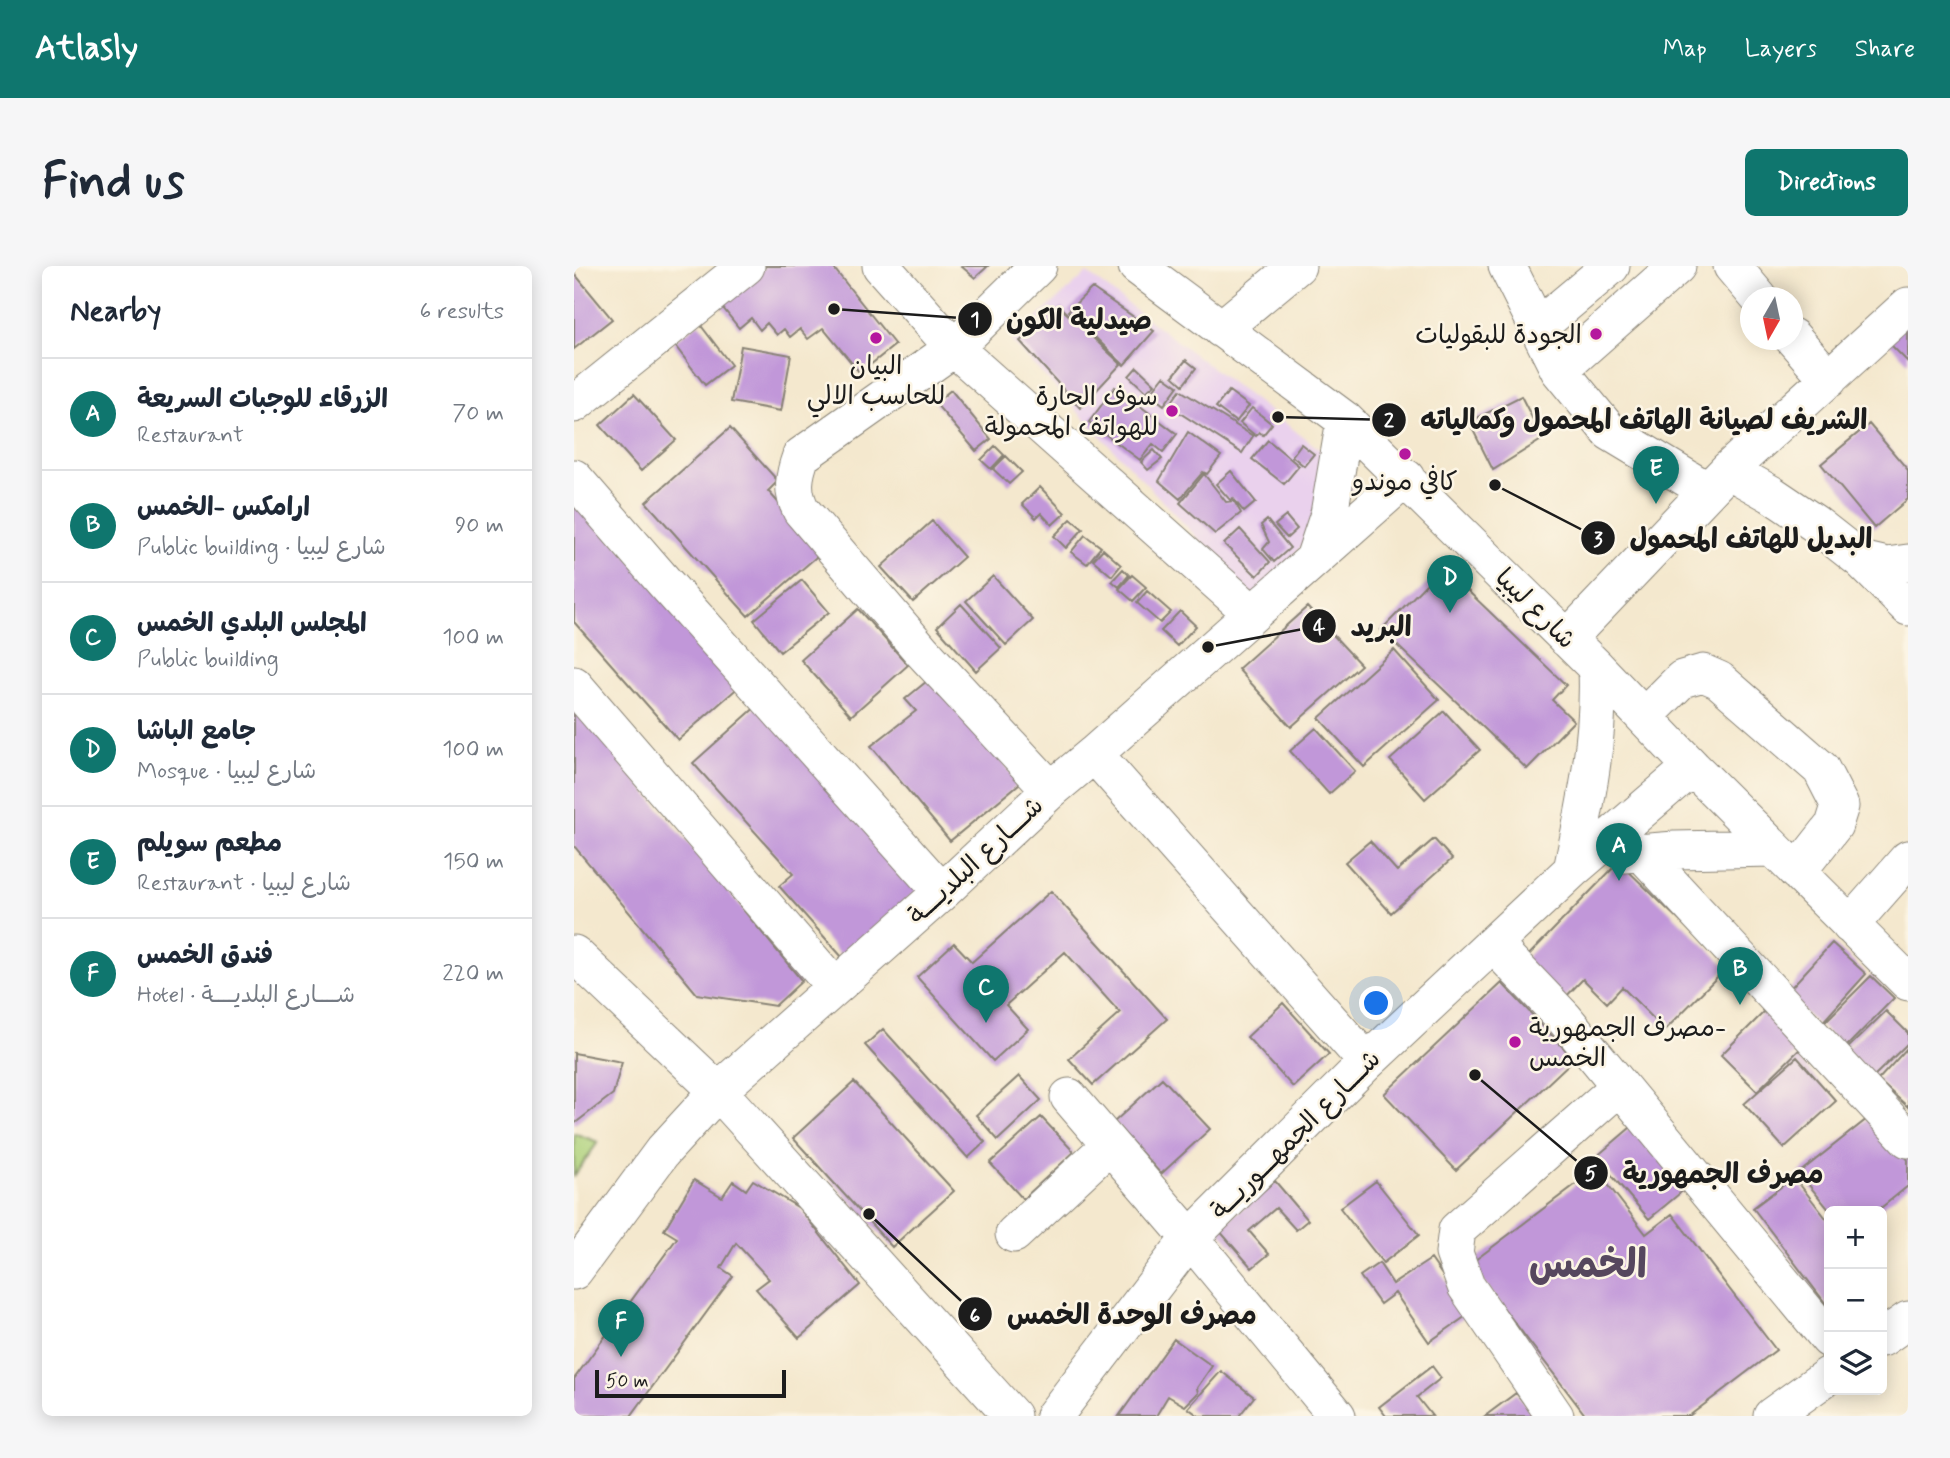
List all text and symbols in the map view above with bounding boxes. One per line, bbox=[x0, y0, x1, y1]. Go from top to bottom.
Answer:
text: Atlasly bbox=[35, 27, 138, 71]
text: Map bbox=[1663, 34, 1707, 65]
text: Layers bbox=[1745, 34, 1817, 65]
text: Share bbox=[1855, 34, 1915, 65]
button: Directions bbox=[1745, 149, 1908, 216]
text: Find us bbox=[42, 150, 185, 215]
north arrow bbox=[1740, 287, 1803, 350]
text: Nearby bbox=[70, 292, 161, 331]
callout: صيدلية الكون bbox=[957, 294, 1166, 343]
text: 6 results bbox=[420, 297, 504, 327]
text: صيدلية الكون bbox=[1006, 303, 1152, 340]
text: 1 bbox=[970, 306, 980, 334]
place label: الجودة للبقوليات bbox=[1415, 319, 1582, 353]
marker: الجودة للبقوليات bbox=[1588, 326, 1604, 342]
marker: البيان للحاسب الالي bbox=[868, 330, 884, 346]
place label: البيان للحاسب الالي bbox=[807, 350, 945, 418]
place label: سوف الحارة للهواتف المحمولة bbox=[985, 381, 1158, 445]
text: الزرقاء للوجبات السريعة bbox=[137, 383, 388, 417]
callout: الشريف لصيانة الهاتف المحمول وكمالياته bbox=[1372, 395, 1882, 444]
text: A bbox=[85, 399, 101, 429]
text: 70 m bbox=[452, 399, 504, 429]
marker: سوف الحارة للهواتف المحمولة bbox=[1164, 403, 1180, 419]
text: الشريف لصيانة الهاتف المحمول وكمالياته bbox=[1421, 403, 1867, 440]
text: 2 bbox=[1384, 407, 1395, 435]
text: Restaurant bbox=[137, 421, 244, 451]
marker: كافي موندو bbox=[1397, 446, 1413, 462]
pin: E bbox=[1633, 446, 1679, 504]
place label: كافي موندو bbox=[1351, 465, 1458, 500]
text: ارامكس -الخمس bbox=[137, 491, 310, 525]
text: B bbox=[86, 511, 100, 541]
text: 90 m bbox=[455, 511, 504, 541]
callout: البديل للهاتف المحمول bbox=[1580, 514, 1886, 563]
text: البديل للهاتف المحمول bbox=[1629, 522, 1873, 559]
text: 3 bbox=[1593, 526, 1603, 554]
text: Public building · شارع ليبيا bbox=[137, 533, 386, 563]
pin: D bbox=[1427, 555, 1473, 613]
street label: شارع ليبيا bbox=[1487, 562, 1582, 657]
callout: البريد bbox=[1301, 602, 1425, 651]
text: المجلس البلدي الخمس bbox=[137, 607, 367, 641]
text: البريد bbox=[1350, 610, 1412, 647]
text: 4 bbox=[1313, 614, 1326, 642]
text: C bbox=[85, 623, 101, 653]
text: 100 m bbox=[442, 623, 504, 653]
text: Public building bbox=[137, 645, 279, 675]
text: جامع الباشا bbox=[137, 715, 256, 749]
text: D bbox=[85, 735, 101, 765]
text: 100 m bbox=[442, 735, 504, 765]
text: Mosque · شارع ليبيا bbox=[137, 757, 316, 787]
street label: شــــارع البلديــــة bbox=[901, 790, 1051, 933]
pin: A bbox=[1596, 823, 1642, 881]
text: مطعم سويلم bbox=[137, 827, 282, 861]
text: E bbox=[86, 847, 100, 877]
text: 150 m bbox=[443, 847, 504, 877]
text: Restaurant · شارع ليبيا bbox=[137, 869, 351, 899]
text: فندق الخمس bbox=[137, 939, 273, 973]
pin: B bbox=[1717, 947, 1763, 1005]
text: F bbox=[87, 959, 99, 989]
text: 220 m bbox=[442, 959, 504, 989]
pin: C bbox=[963, 965, 1009, 1023]
text: Hotel · شــــارع البلديــــة bbox=[137, 981, 355, 1011]
your location bbox=[1359, 986, 1393, 1020]
place label: مصرف الجمهورية- الخمس bbox=[1529, 1012, 1727, 1076]
marker: مصرف الجمهورية- الخمس bbox=[1507, 1034, 1523, 1050]
street label: شــــارع الجمهـــوريـــة bbox=[1204, 1043, 1389, 1228]
callout: مصرف الجمهورية bbox=[1574, 1148, 1838, 1197]
text: مصرف الجمهورية bbox=[1622, 1157, 1824, 1194]
text: 5 bbox=[1585, 1160, 1598, 1188]
map controls bbox=[1824, 1206, 1887, 1395]
button: + bbox=[1824, 1206, 1887, 1269]
district label: الخمس bbox=[1529, 1240, 1647, 1292]
button: − bbox=[1824, 1269, 1887, 1332]
callout: مصرف الوحدة الخمس bbox=[958, 1290, 1271, 1339]
text: مصرف الوحدة الخمس bbox=[1007, 1298, 1257, 1335]
pin: F bbox=[598, 1299, 644, 1357]
text: 6 bbox=[970, 1302, 981, 1330]
button: layers bbox=[1824, 1332, 1887, 1395]
scale bar bbox=[595, 1367, 786, 1399]
text: 50 m bbox=[606, 1369, 649, 1394]

